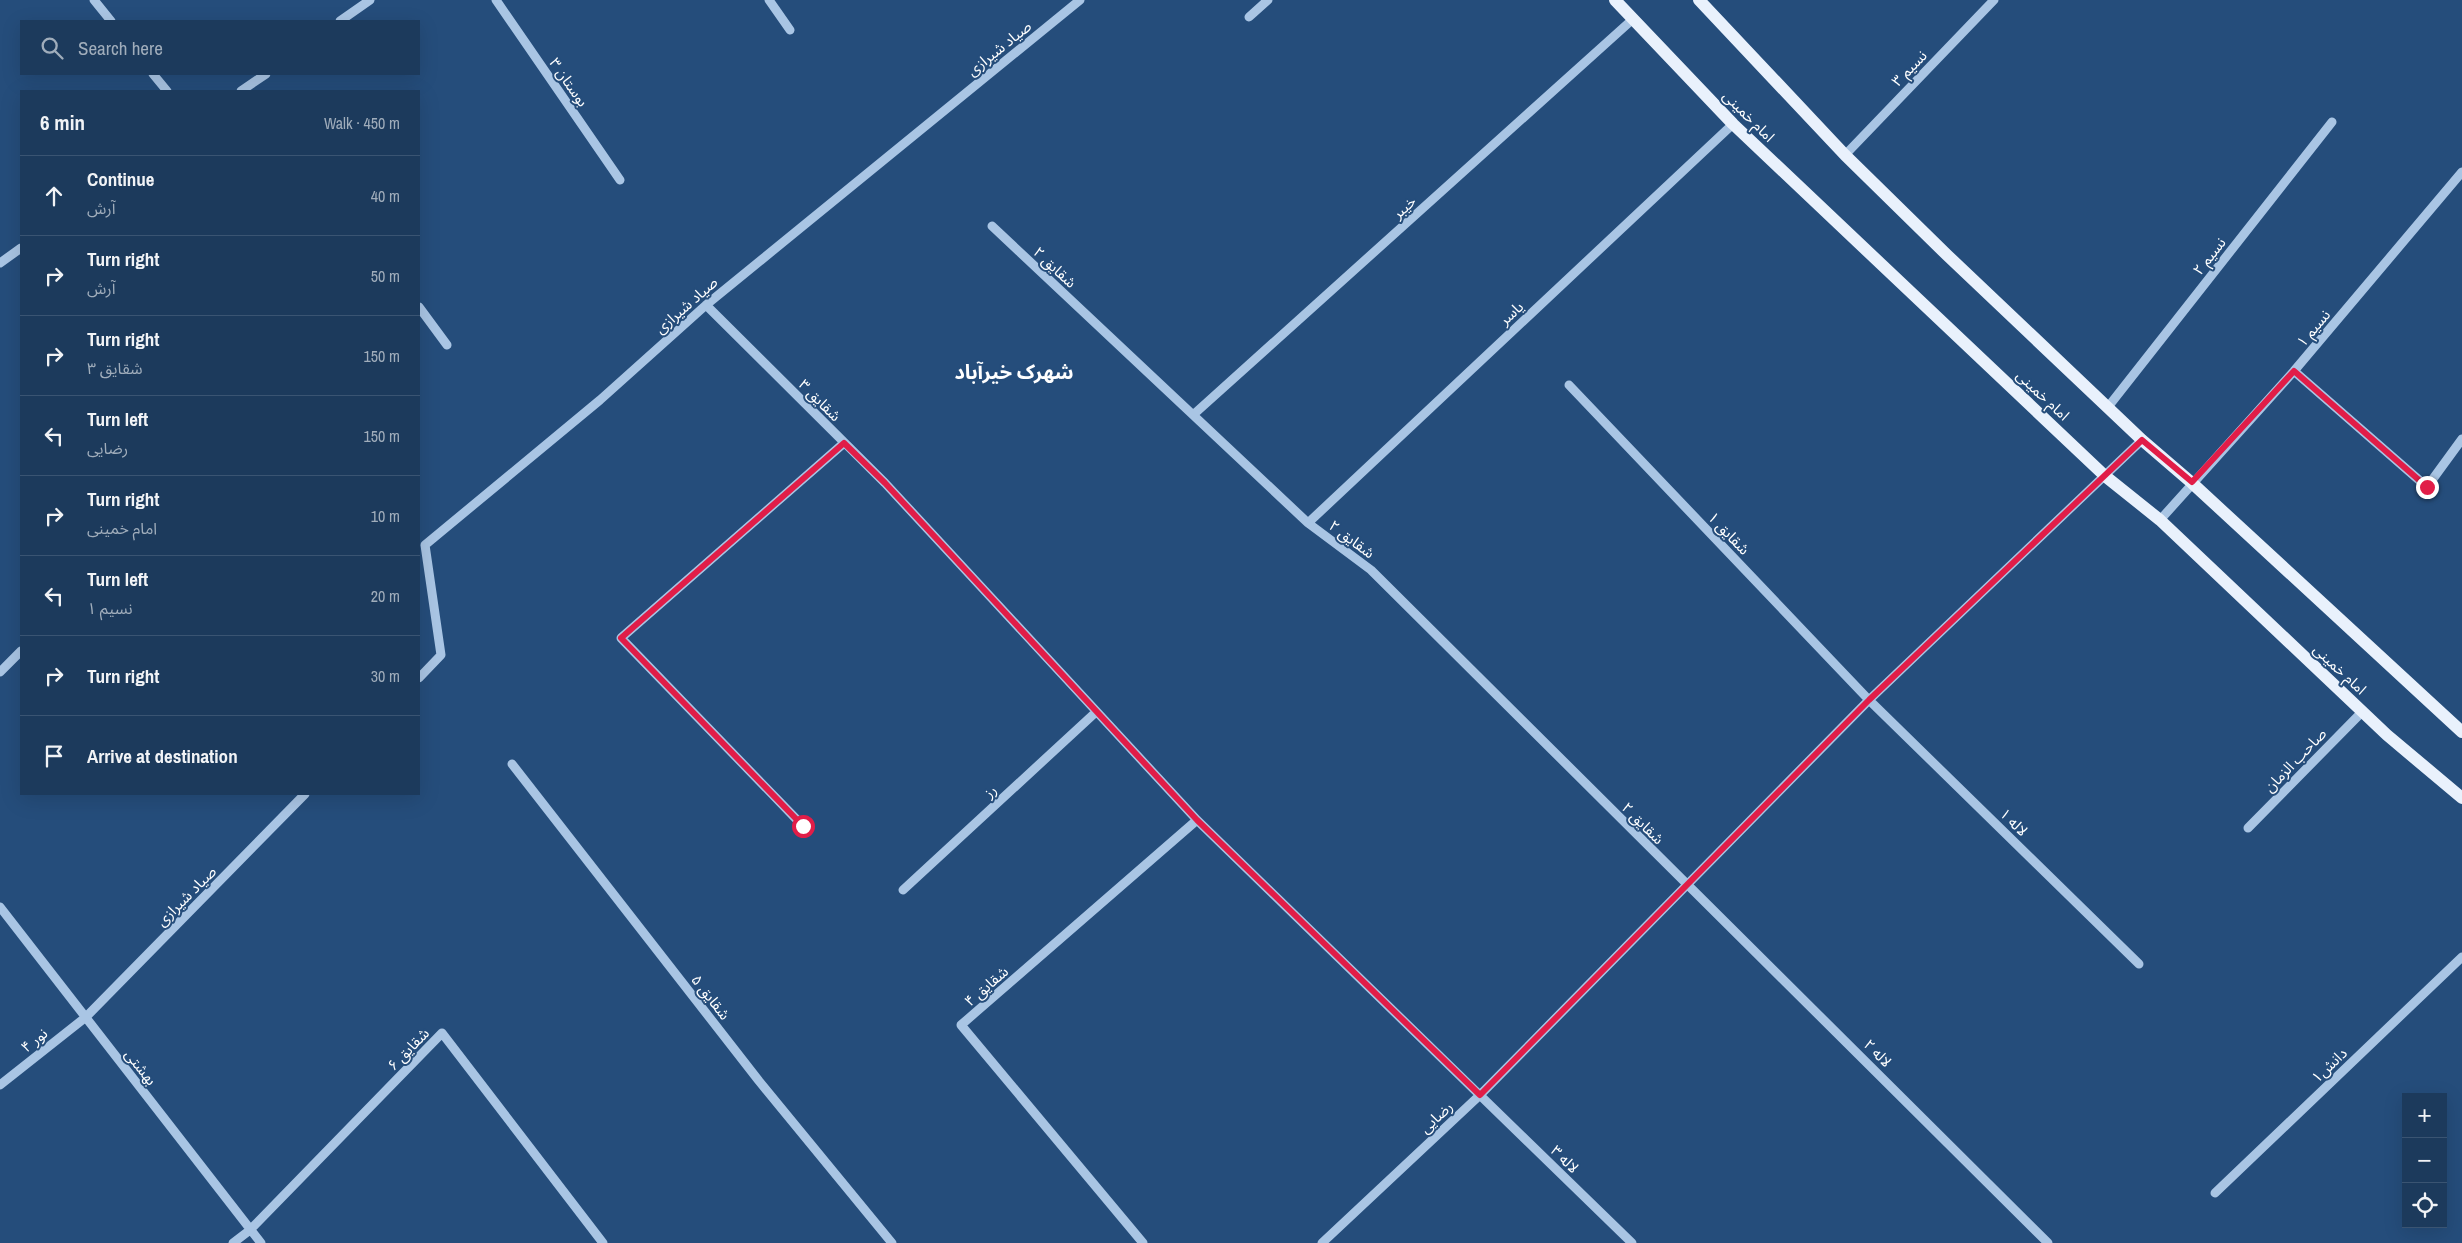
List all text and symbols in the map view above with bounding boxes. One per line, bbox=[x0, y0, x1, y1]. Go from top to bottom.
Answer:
street label: صیاد شیرازی bbox=[962, 15, 1036, 81]
search box bbox=[20, 20, 420, 75]
icon: search bbox=[38, 34, 66, 62]
text: Search here bbox=[78, 35, 163, 61]
street label: نسیم ۳ bbox=[1887, 45, 1932, 91]
street label: بوستان ۳ bbox=[545, 53, 593, 111]
street label: امام خمینی bbox=[1718, 85, 1780, 147]
text: 6 min bbox=[40, 108, 85, 137]
text: Walk · 450 m bbox=[324, 112, 400, 134]
text: Continue bbox=[87, 166, 155, 192]
icon: ahead bbox=[40, 182, 68, 210]
text: 40 m bbox=[371, 185, 400, 207]
street label: خیبر bbox=[1387, 191, 1421, 224]
text: آرش bbox=[87, 197, 116, 219]
street label: نسیم ۲ bbox=[2188, 233, 2231, 280]
street label: شقایق ۲ bbox=[1029, 242, 1081, 293]
text: Turn right bbox=[87, 246, 159, 272]
icon: right bbox=[40, 262, 68, 290]
text: 50 m bbox=[371, 265, 400, 287]
street label: صیاد شیرازی bbox=[650, 272, 722, 338]
text: آرش bbox=[87, 277, 116, 299]
street label: یاسر bbox=[1493, 296, 1528, 330]
street label: نسیم ۱ bbox=[2291, 305, 2336, 352]
text: Turn right bbox=[87, 326, 159, 352]
icon: right bbox=[40, 342, 68, 370]
text: 150 m bbox=[364, 345, 400, 367]
text: شقایق ۳ bbox=[87, 357, 143, 379]
district label: شهرک خیرآباد bbox=[954, 358, 1074, 385]
street label: امام خمینی bbox=[2011, 365, 2074, 426]
street label: شقایق ۳ bbox=[794, 374, 846, 426]
text: Turn left bbox=[87, 406, 148, 432]
icon: left bbox=[40, 422, 68, 450]
text: 150 m bbox=[364, 425, 400, 447]
text: رضایی bbox=[87, 437, 128, 459]
route end bbox=[2416, 476, 2439, 499]
text: Turn right bbox=[87, 486, 159, 512]
icon: right bbox=[40, 502, 68, 530]
text: 10 m bbox=[371, 505, 400, 527]
street label: شقایق ۱ bbox=[1703, 507, 1755, 559]
street label: شقایق ۲ bbox=[1325, 515, 1379, 563]
text: امام خمینی bbox=[87, 517, 157, 539]
text: Turn left bbox=[87, 566, 148, 592]
icon: left bbox=[40, 582, 68, 610]
text: 20 m bbox=[371, 585, 400, 607]
text: نسیم ۱ bbox=[87, 597, 133, 619]
street label: امام خمینی bbox=[2308, 639, 2371, 700]
icon: right bbox=[40, 662, 68, 690]
text: Turn right bbox=[87, 663, 159, 689]
text: 30 m bbox=[371, 665, 400, 687]
street label: صاحب الزمان bbox=[2259, 723, 2331, 797]
icon: arrive bbox=[40, 742, 68, 770]
text: Arrive at destination bbox=[87, 743, 238, 769]
street label: رز bbox=[978, 780, 1001, 803]
street label: شقایق ۲ bbox=[1617, 797, 1669, 849]
street label: لاله ۱ bbox=[1995, 803, 2033, 841]
route start bbox=[792, 815, 815, 838]
street label: صیاد شیرازی bbox=[151, 861, 221, 931]
street label: شقایق ۴ bbox=[959, 961, 1013, 1011]
street label: شقایق ۵ bbox=[687, 970, 735, 1024]
street label: نور ۴ bbox=[16, 1023, 52, 1057]
street label: شقایق ۶ bbox=[382, 1023, 434, 1075]
street label: لاله ۲ bbox=[1859, 1034, 1897, 1072]
street label: دانش۱ bbox=[2306, 1043, 2352, 1087]
street label: بهشتی bbox=[120, 1044, 162, 1090]
map controls bbox=[2402, 1093, 2447, 1228]
button: + bbox=[2402, 1093, 2447, 1138]
street label: رضایی bbox=[1415, 1096, 1457, 1138]
button: − bbox=[2402, 1138, 2447, 1183]
street label: لاله ۳ bbox=[1546, 1140, 1584, 1178]
button: locate bbox=[2402, 1183, 2447, 1228]

